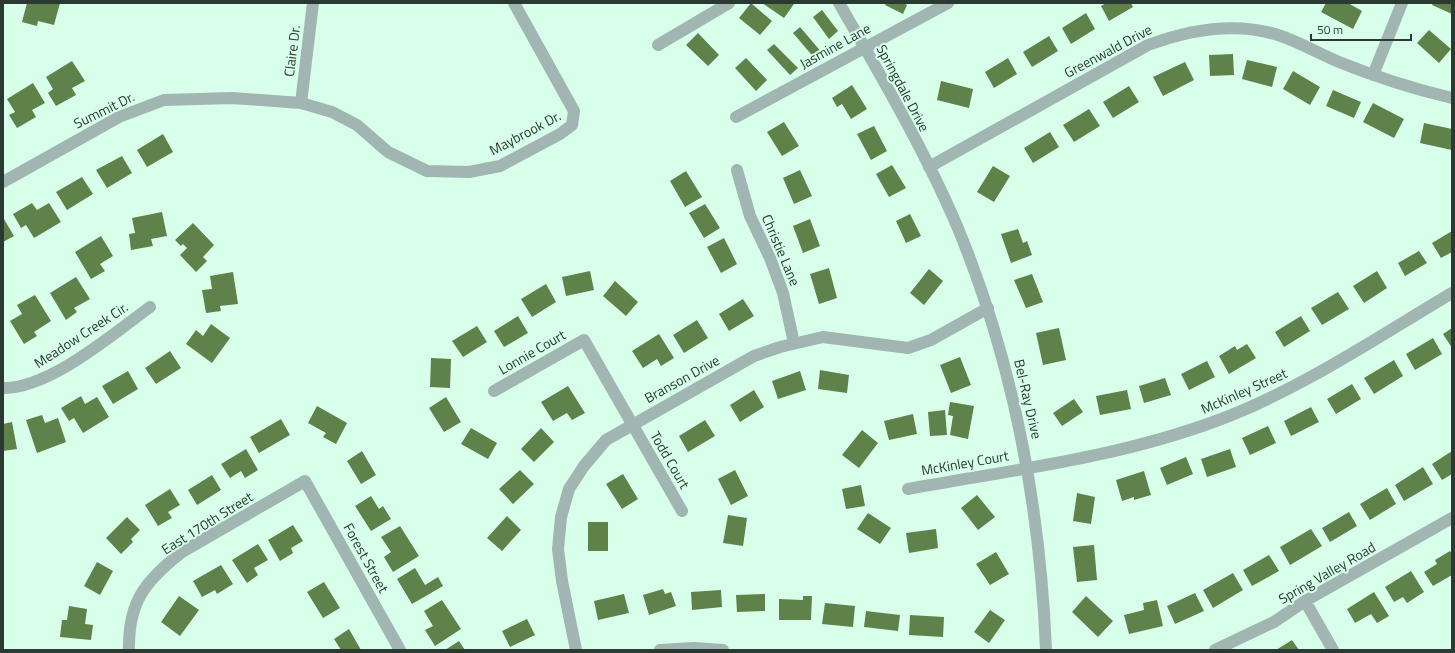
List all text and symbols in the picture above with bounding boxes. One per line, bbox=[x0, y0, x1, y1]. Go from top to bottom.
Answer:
scale bar bbox=[1311, 16, 1411, 42]
street label: Jasmine Lane bbox=[795, 17, 874, 74]
street label: Greenwald Drive bbox=[1060, 19, 1155, 83]
text: 50 m bbox=[1317, 20, 1343, 39]
street label: Claire Dr. bbox=[278, 24, 305, 78]
street label: Springdale Drive bbox=[872, 40, 935, 135]
street label: Summit Dr. bbox=[70, 86, 138, 133]
street label: Maybrook Dr. bbox=[485, 105, 564, 160]
street label: Christie Lane bbox=[757, 211, 806, 289]
street label: Meadow Creek Cir. bbox=[30, 296, 132, 373]
street label: Lonnie Court bbox=[494, 324, 569, 379]
street label: Branson Drive bbox=[640, 349, 723, 408]
street label: Bel-Ray Drive bbox=[1009, 357, 1048, 441]
street label: McKinley Street bbox=[1197, 362, 1290, 419]
street label: Todd Court bbox=[645, 427, 695, 493]
street label: McKinley Court bbox=[920, 444, 1010, 481]
street label: East 170th Street bbox=[157, 486, 257, 559]
street label: Forest Street bbox=[339, 519, 394, 597]
street label: Spring Valley Road bbox=[1274, 536, 1379, 609]

